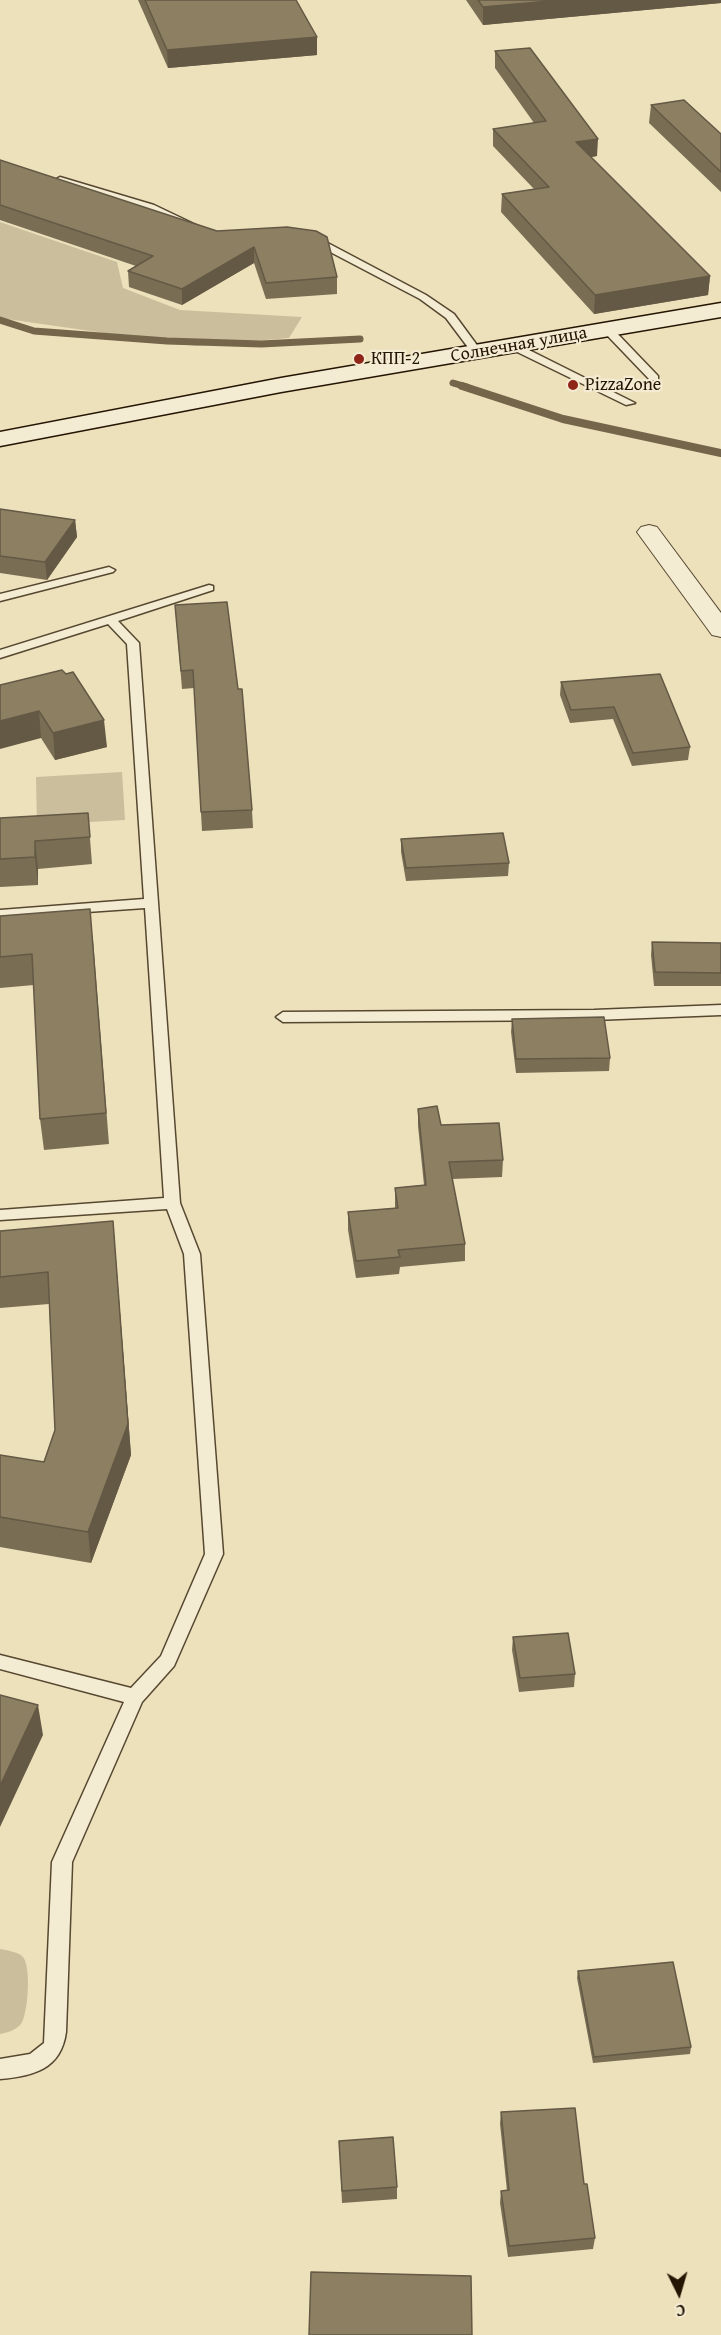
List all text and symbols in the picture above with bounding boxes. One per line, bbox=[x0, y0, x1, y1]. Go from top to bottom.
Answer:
street label: Солнечная улица bbox=[449, 322, 589, 368]
place label: КПП-2 bbox=[371, 348, 420, 370]
marker: КПП-2 bbox=[352, 352, 366, 366]
place label: PizzaZone bbox=[585, 374, 661, 396]
marker: PizzaZone bbox=[566, 378, 580, 392]
north arrow bbox=[649, 2263, 709, 2323]
text: С bbox=[675, 2299, 686, 2323]

